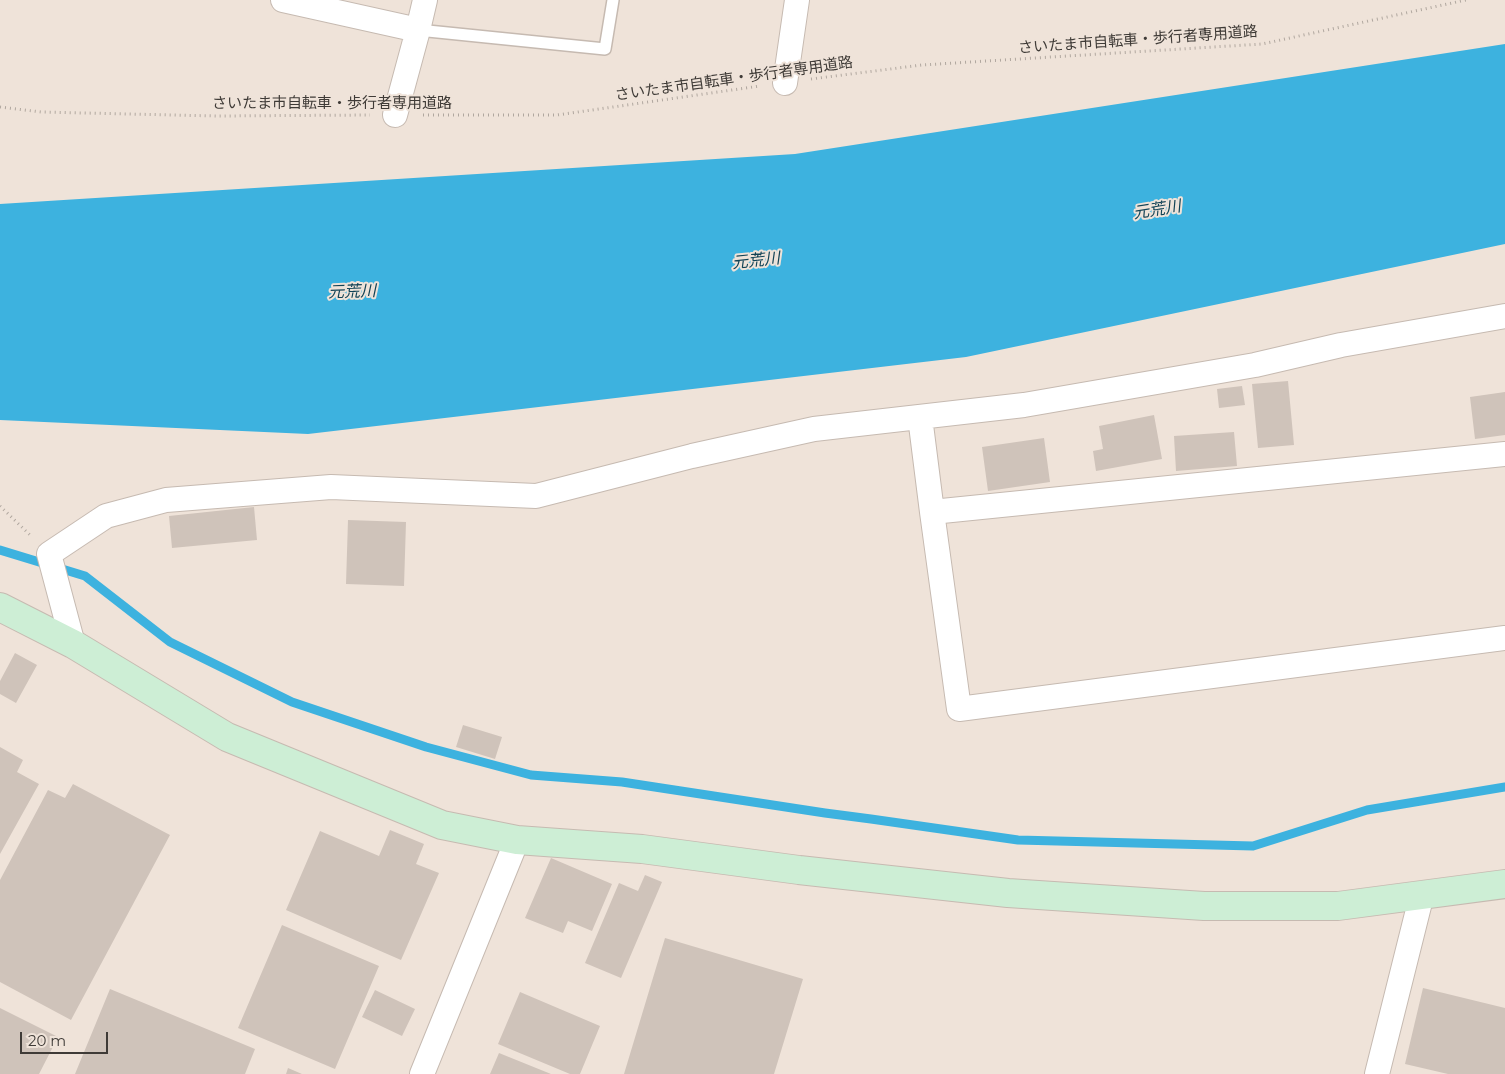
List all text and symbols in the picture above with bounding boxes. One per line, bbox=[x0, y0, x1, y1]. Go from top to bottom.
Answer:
street label: さいたま市自転車・歩行者専用道路 bbox=[1018, 23, 1258, 57]
street label: さいたま市自転車・歩行者専用道路 bbox=[614, 53, 854, 105]
street label: さいたま市自転車・歩行者専用道路 bbox=[212, 95, 452, 113]
water label: 元荒川 bbox=[1132, 197, 1182, 223]
water label: 元荒川 bbox=[731, 249, 781, 273]
water label: 元荒川 bbox=[328, 282, 376, 302]
scale bar bbox=[22, 1022, 110, 1054]
text: 20 m bbox=[28, 1031, 66, 1050]

